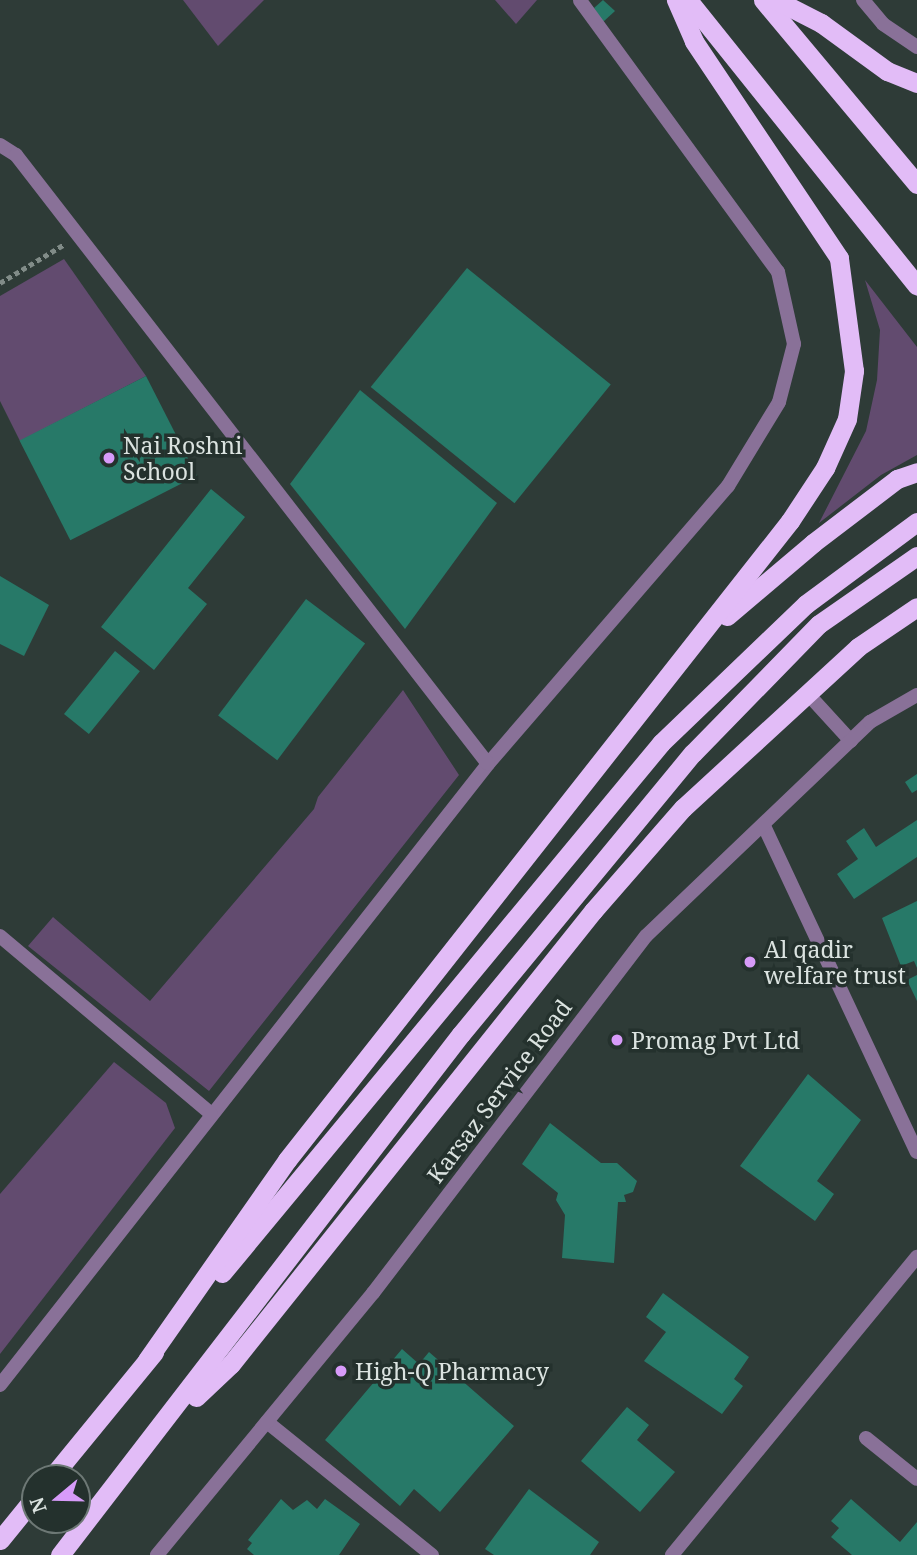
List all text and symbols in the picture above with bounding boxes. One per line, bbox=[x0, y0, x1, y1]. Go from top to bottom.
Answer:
place label: Nai Roshni School bbox=[123, 431, 242, 485]
marker: Nai Roshni School bbox=[101, 450, 117, 466]
place label: Al qadir welfare trust bbox=[764, 935, 906, 989]
marker: Al qadir welfare trust bbox=[742, 954, 758, 970]
street label: Karsaz Service Road bbox=[421, 994, 577, 1188]
place label: Promag Pvt Ltd bbox=[631, 1026, 800, 1054]
marker: Promag Pvt Ltd bbox=[609, 1032, 625, 1048]
place label: High-Q Pharmacy bbox=[355, 1357, 549, 1385]
marker: High-Q Pharmacy bbox=[333, 1363, 349, 1379]
north arrow bbox=[21, 1464, 91, 1534]
text: N bbox=[23, 1494, 53, 1517]

